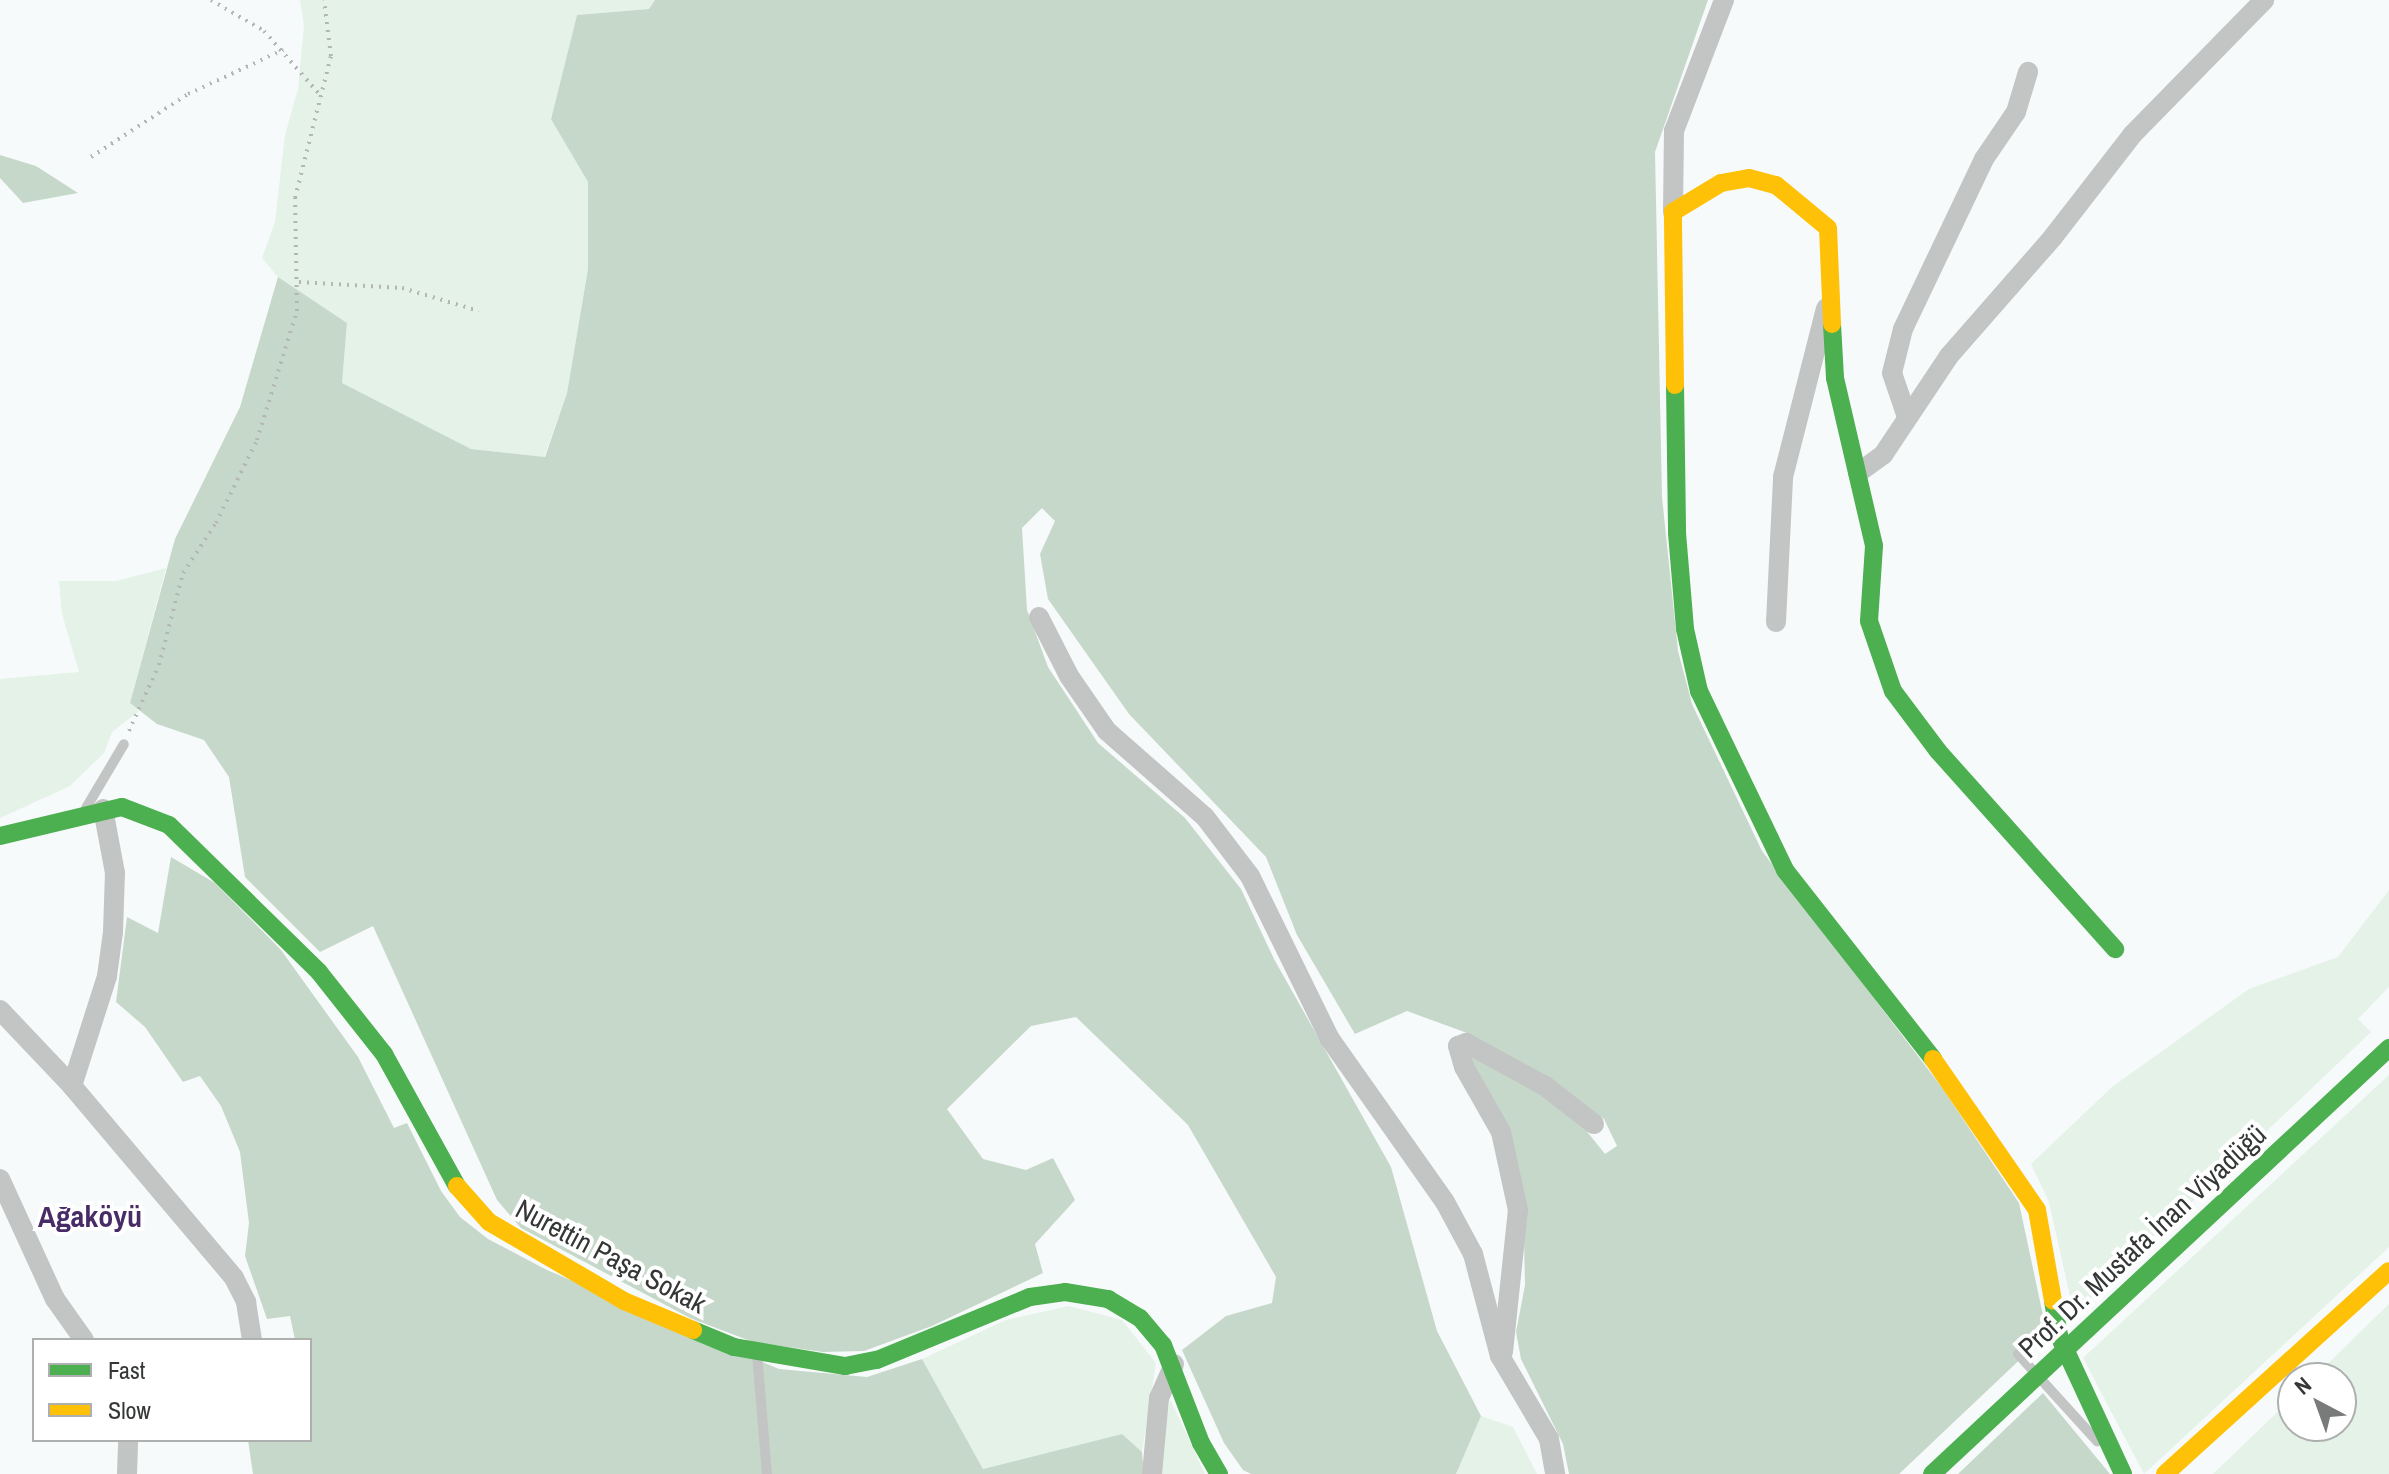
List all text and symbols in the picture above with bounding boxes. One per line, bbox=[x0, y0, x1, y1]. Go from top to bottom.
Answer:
street label: Prof. Dr. Mustafa İnan Viyadüğü bbox=[2011, 1117, 2273, 1365]
street label: Nurettin Paşa Sokak bbox=[510, 1192, 712, 1320]
district label: Ağaköyü bbox=[38, 1198, 142, 1234]
legend bbox=[32, 1338, 312, 1442]
text: Fast bbox=[108, 1354, 145, 1386]
north arrow bbox=[2277, 1362, 2357, 1442]
text: N bbox=[2288, 1370, 2317, 1401]
text: Slow bbox=[108, 1394, 151, 1426]

